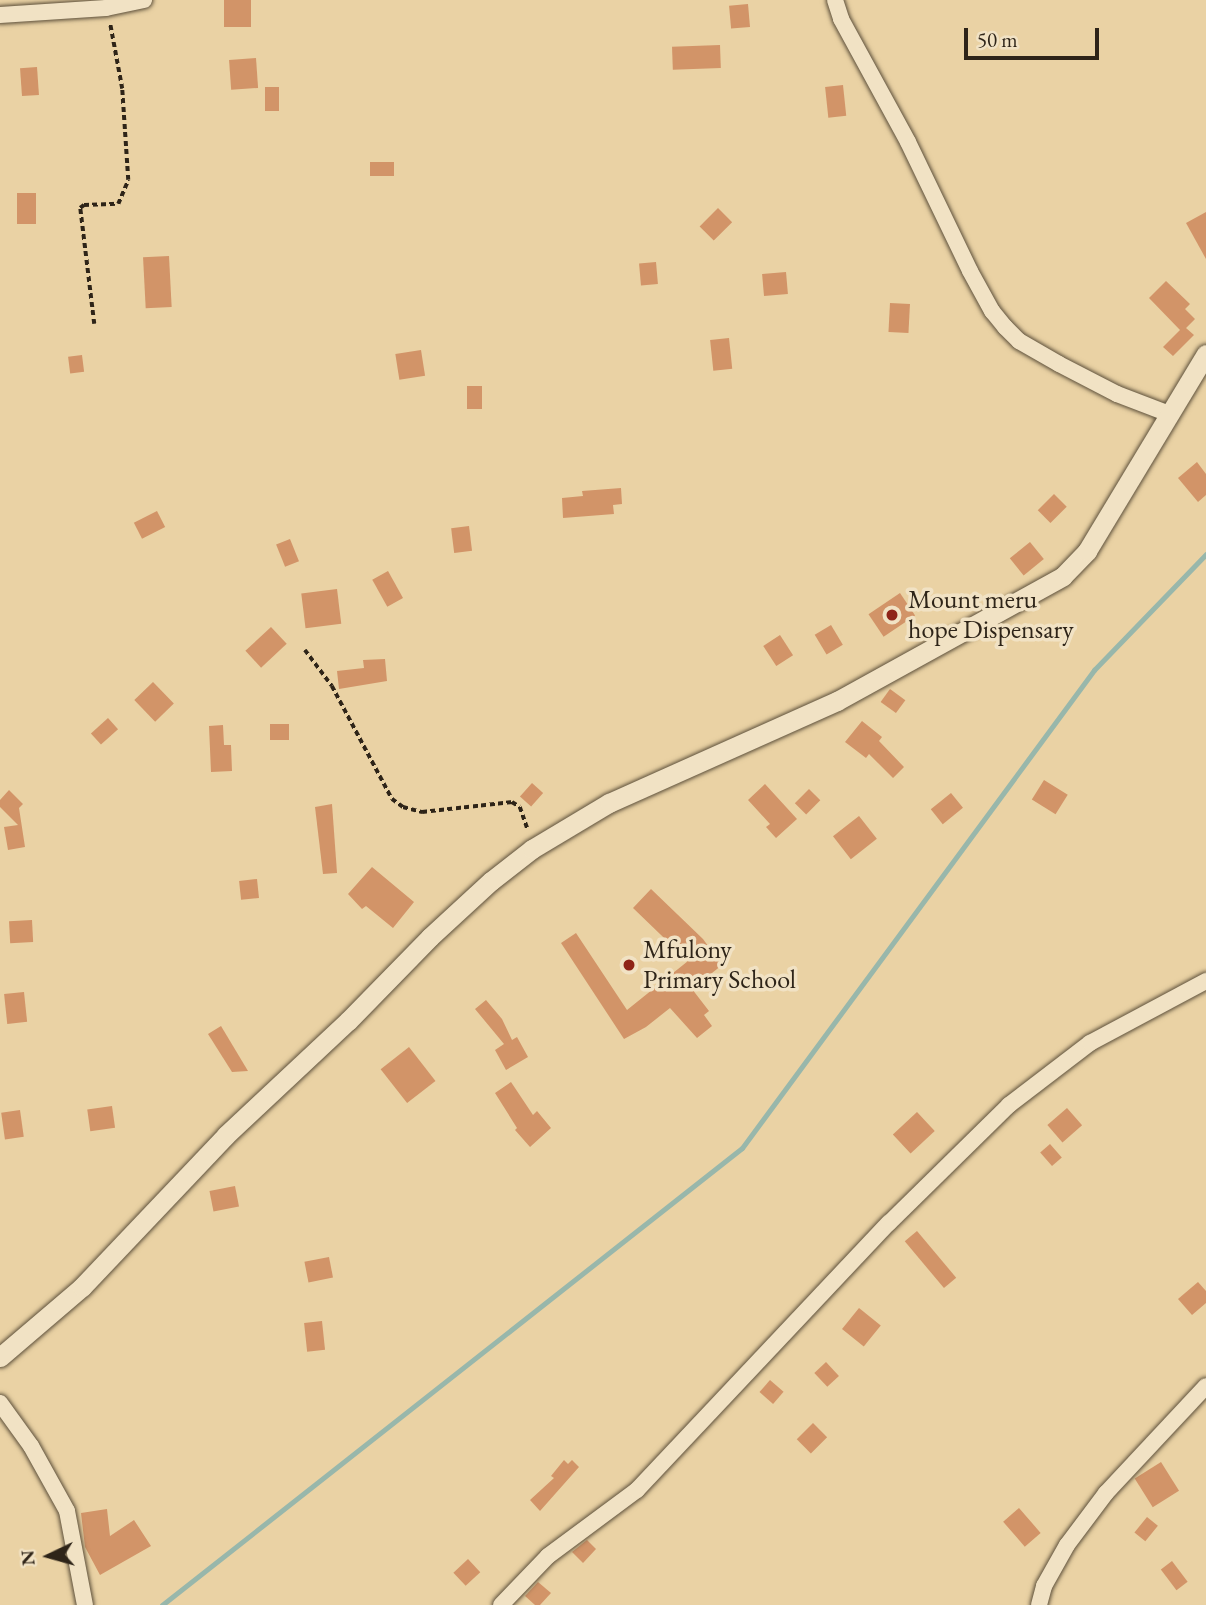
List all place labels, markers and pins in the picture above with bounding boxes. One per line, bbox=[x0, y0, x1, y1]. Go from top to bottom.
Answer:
place label: Mount meru hope Dispensary bbox=[908, 584, 1074, 646]
marker: Mount meru hope Dispensary bbox=[882, 605, 902, 625]
place label: Mfulony Primary School bbox=[643, 934, 796, 996]
marker: Mfulony Primary School bbox=[621, 957, 637, 973]

